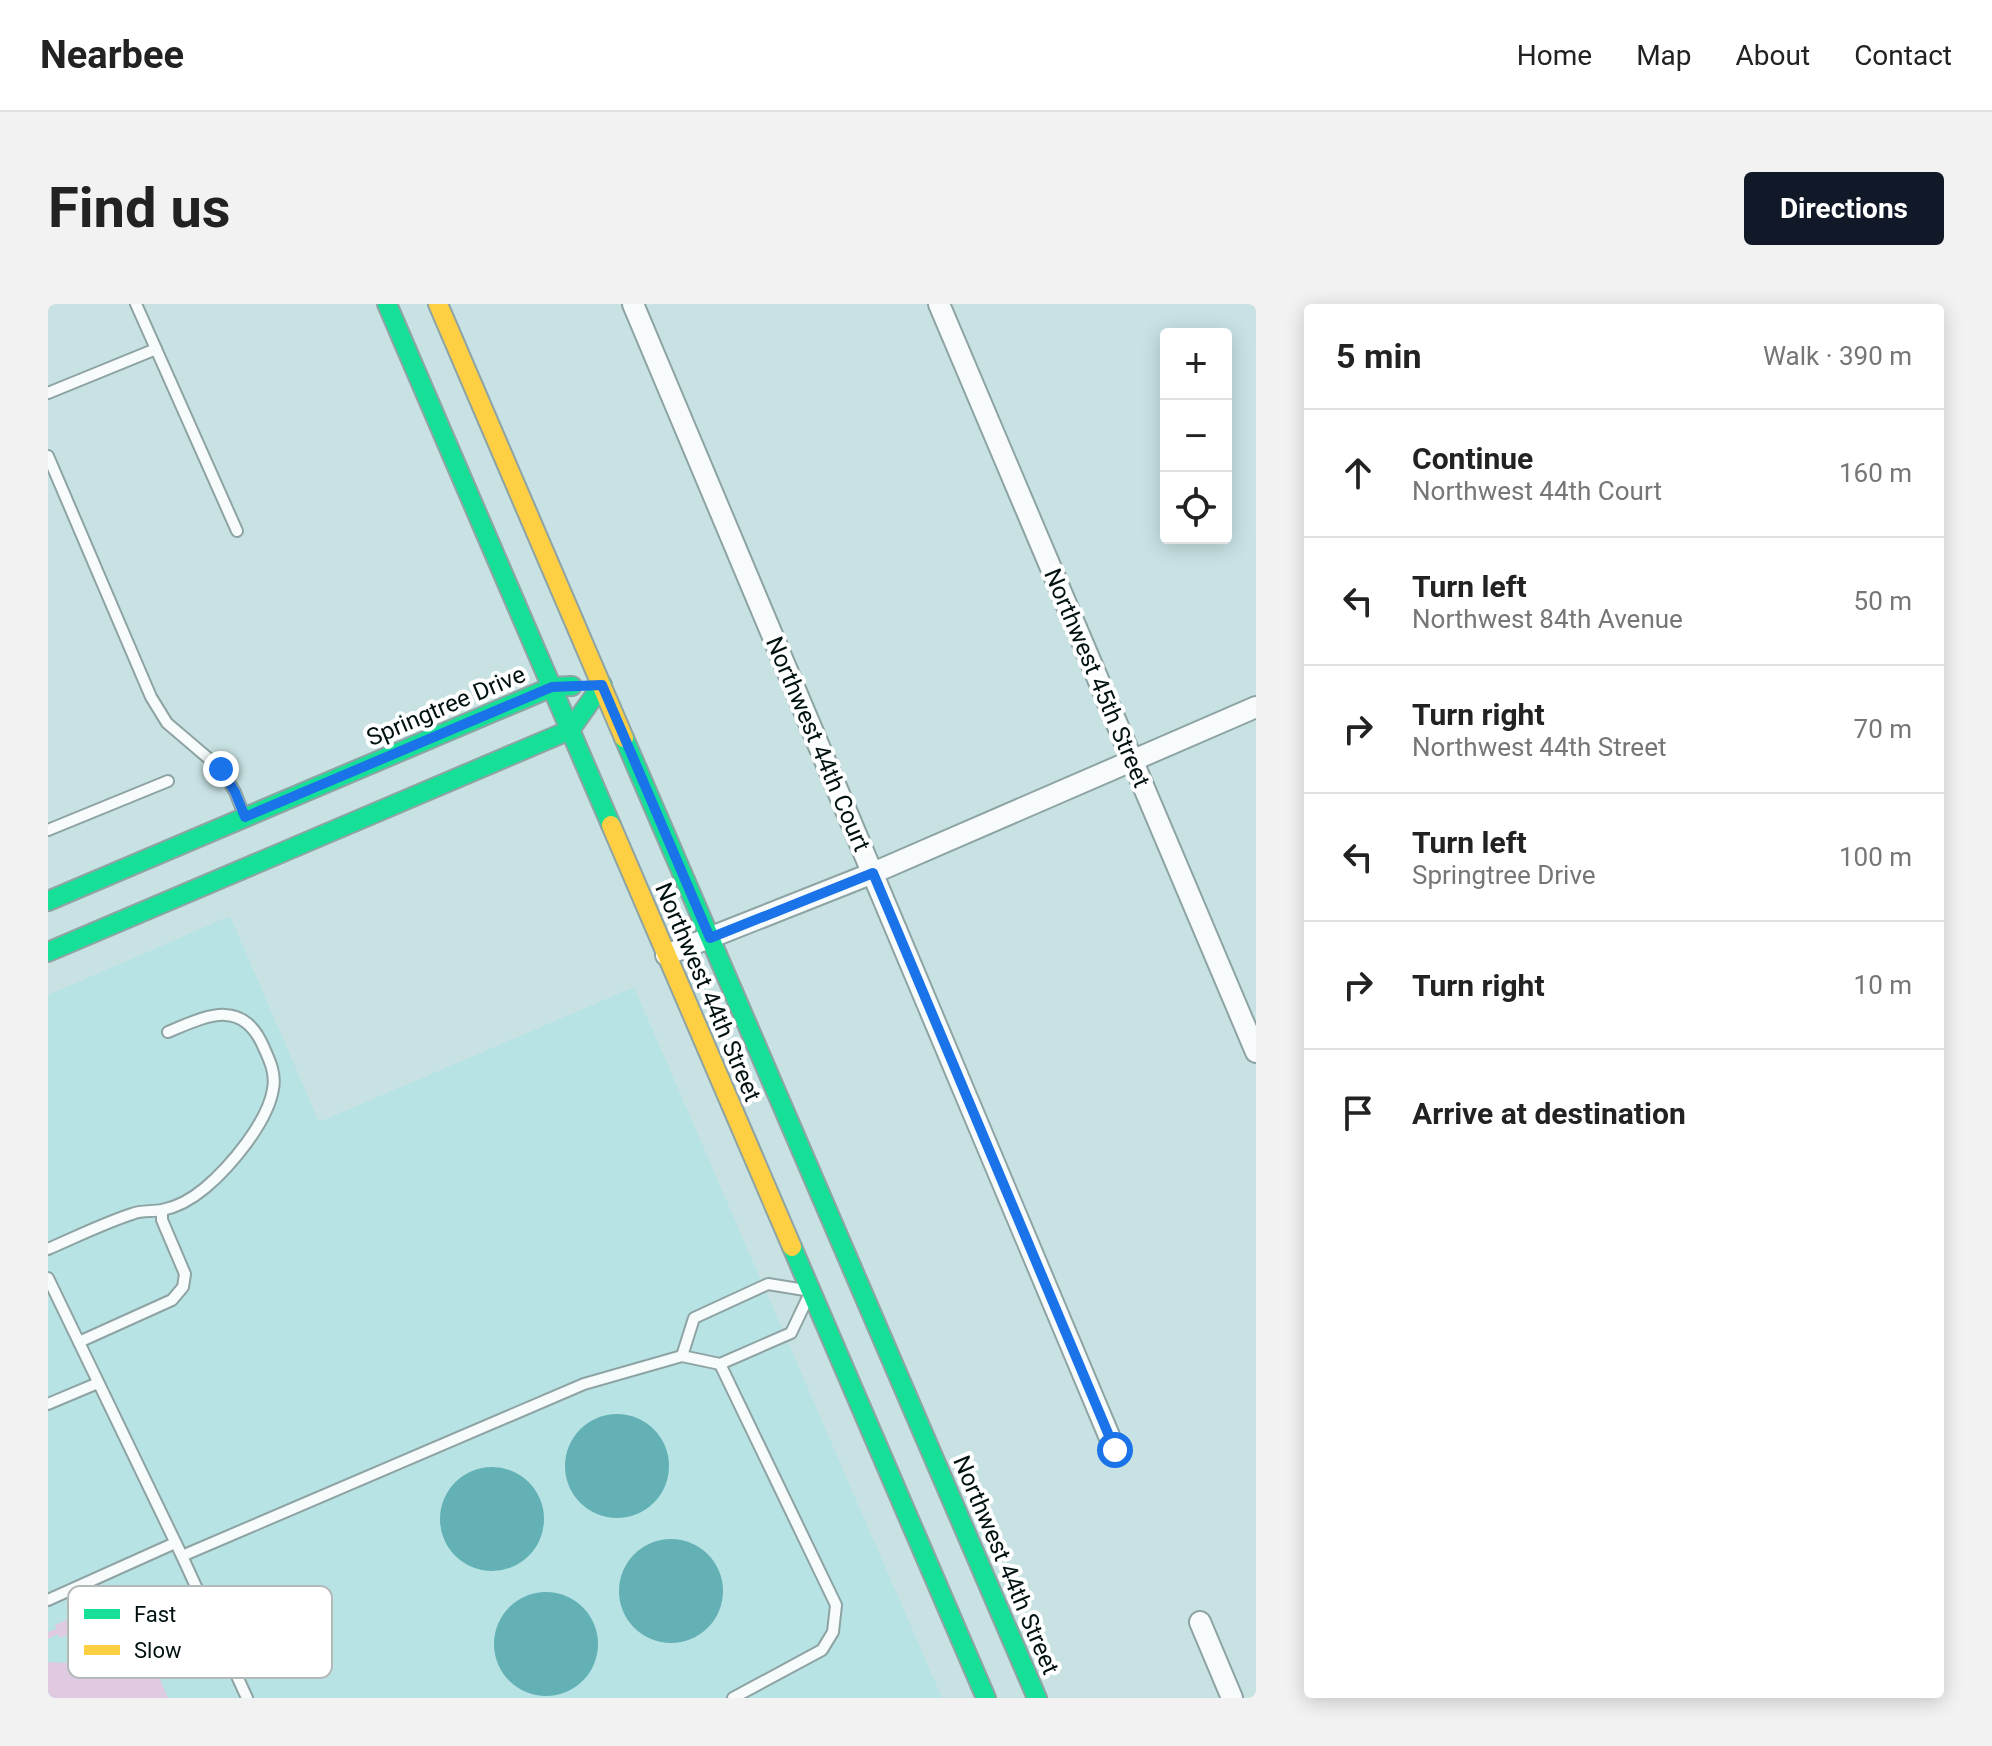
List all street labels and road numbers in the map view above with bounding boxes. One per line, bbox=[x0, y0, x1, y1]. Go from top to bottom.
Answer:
street label: Northwest 45th Street bbox=[1038, 564, 1156, 792]
street label: Northwest 44th Court bbox=[760, 632, 876, 856]
street label: Springtree Drive bbox=[363, 660, 529, 752]
street label: Northwest 44th Street bbox=[649, 878, 767, 1106]
street label: Northwest 44th Street bbox=[947, 1451, 1065, 1679]

